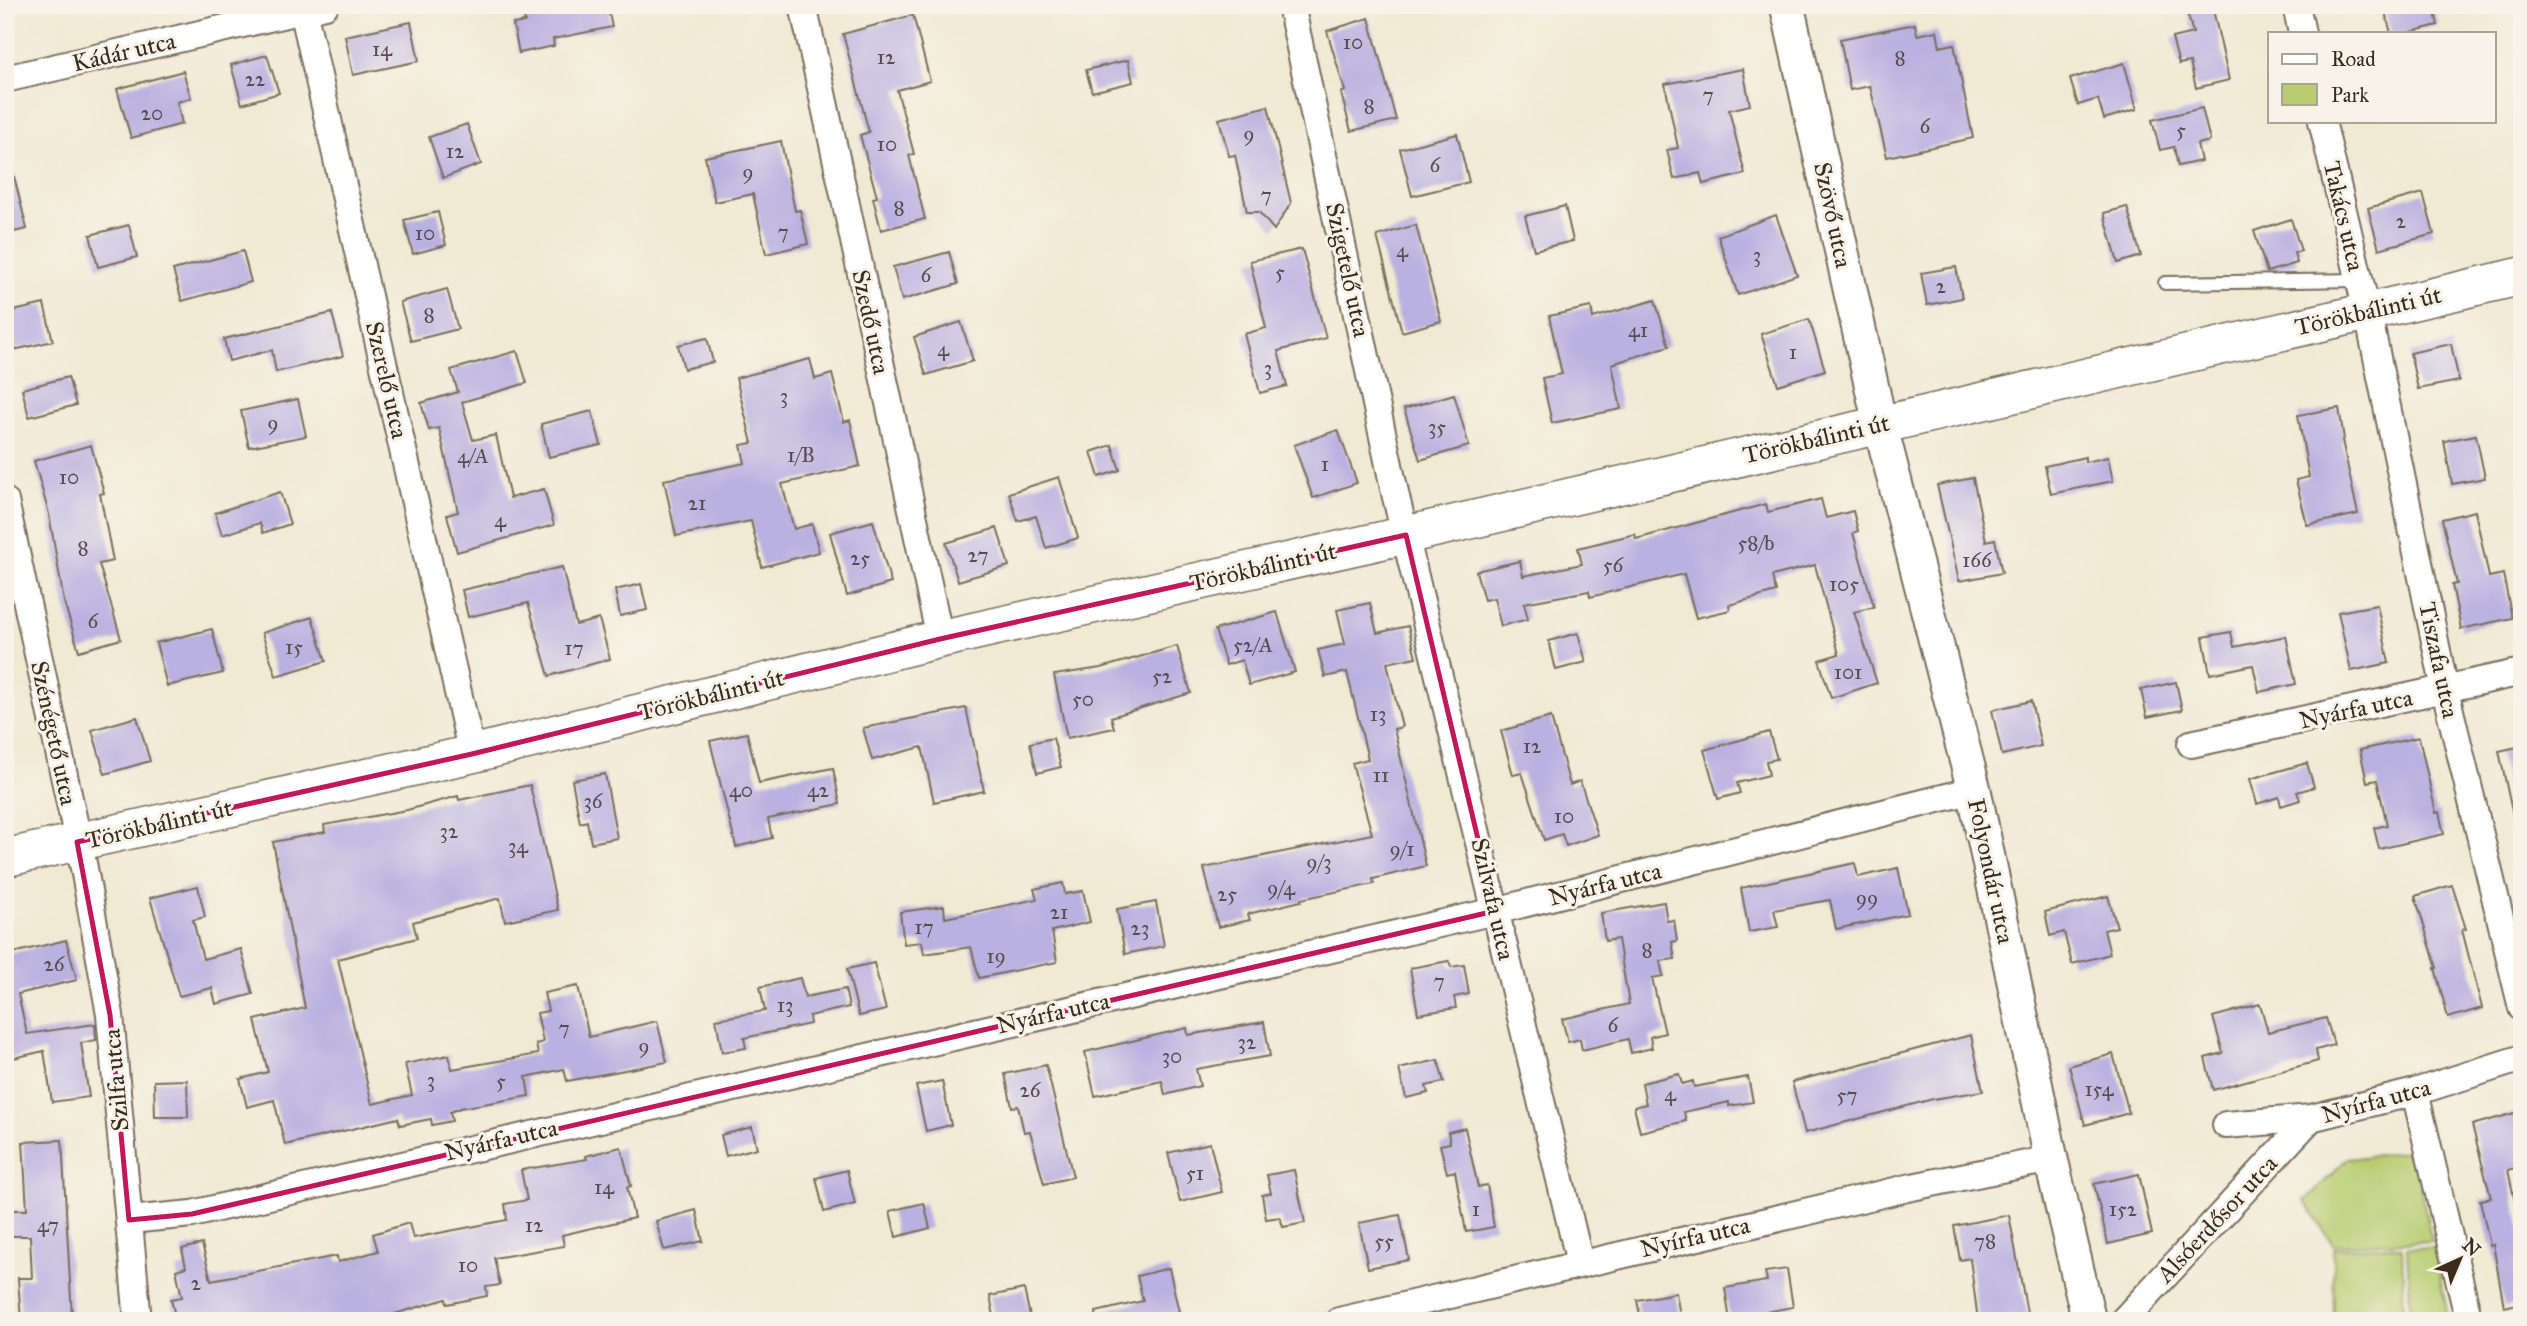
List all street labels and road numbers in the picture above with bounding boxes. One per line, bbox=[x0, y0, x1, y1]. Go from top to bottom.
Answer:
street label: Kádár utca bbox=[69, 25, 179, 78]
street label: Takács utca bbox=[2317, 158, 2371, 275]
street label: Szövő utca bbox=[1807, 159, 1859, 271]
street label: Szigetelő utca bbox=[1319, 200, 1377, 341]
street label: Szedő utca bbox=[845, 267, 897, 378]
street label: Törökbálinti út bbox=[2292, 279, 2445, 342]
street label: Szerelő utca bbox=[359, 319, 415, 442]
street label: Törökbálinti út bbox=[1740, 407, 1893, 470]
street label: Törökbálinti út bbox=[1187, 535, 1340, 598]
street label: Tiszafa utca bbox=[2412, 599, 2466, 722]
street label: Szénégető utca bbox=[24, 658, 84, 809]
street label: Törökbálinti út bbox=[635, 662, 788, 728]
street label: Nyárfa utca bbox=[2297, 682, 2416, 736]
street label: Törökbálinti út bbox=[83, 792, 236, 855]
street label: Folyondár utca bbox=[1961, 796, 2021, 947]
street label: Szilvafa utca bbox=[1464, 835, 1522, 964]
street label: Nyárfa utca bbox=[1546, 855, 1665, 912]
street label: Nyárfa utca bbox=[994, 985, 1113, 1041]
street label: Szilfa utca bbox=[96, 1027, 135, 1133]
street label: Nyírfa utca bbox=[2318, 1072, 2435, 1130]
street label: Nyárfa utca bbox=[442, 1112, 561, 1168]
street label: Alsóerdősor utca bbox=[2150, 1148, 2284, 1290]
street label: Nyírfa utca bbox=[1637, 1210, 1754, 1264]

